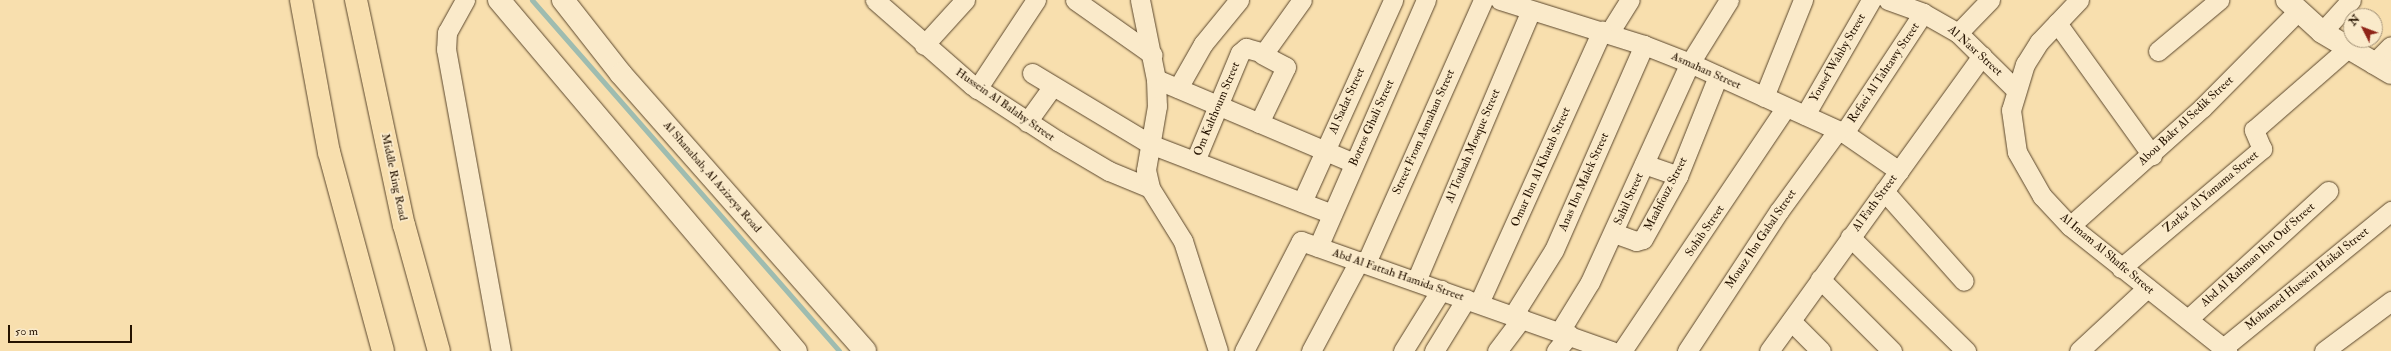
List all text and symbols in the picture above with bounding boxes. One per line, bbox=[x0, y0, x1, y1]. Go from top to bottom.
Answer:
north arrow bbox=[2343, 8, 2383, 48]
street label: Yousef Wahby Street bbox=[1807, 11, 1869, 105]
text: N bbox=[2346, 12, 2363, 28]
street label: Refaei Al Tahtawy Street bbox=[1845, 20, 1923, 126]
street label: Al Nasr Street bbox=[1945, 23, 2005, 79]
street label: Asmahan Street bbox=[1669, 49, 1743, 93]
street label: Om Kalthoum Street bbox=[1191, 60, 1243, 158]
street label: Hussein Al Balahy Street bbox=[953, 65, 1057, 145]
street label: Al Sadat Street bbox=[1326, 66, 1368, 136]
street label: Street From Asmahan Street bbox=[1390, 67, 1458, 197]
street label: Abou Bakr Al Sedik Street bbox=[2135, 73, 2237, 169]
street label: Botros Ghali Street bbox=[1346, 77, 1398, 169]
street label: Al Toubah Mosque Street bbox=[1442, 87, 1504, 205]
street label: Omar Ibn Al Khatab Street bbox=[1508, 105, 1574, 229]
street label: Al Shanabab, Al Azizeya Road bbox=[660, 118, 764, 236]
street label: Anas Ibn Malek Street bbox=[1556, 130, 1612, 234]
street label: Middle Ring Road bbox=[378, 132, 410, 222]
street label: Zarka' Al Yamama Street bbox=[2161, 148, 2261, 236]
street label: Maahfouz Street bbox=[1641, 155, 1691, 233]
street label: Sahil Street bbox=[1611, 171, 1647, 227]
street label: Al Fath Street bbox=[1849, 172, 1901, 234]
street label: Mouaz Ibn Gabal Street bbox=[1722, 187, 1800, 291]
street label: Abd Al Rahman Ibn Ouf Street bbox=[2198, 200, 2318, 310]
street label: Sohib Street bbox=[1682, 202, 1728, 260]
street label: Al Imam Al Shafie Street bbox=[2057, 210, 2157, 298]
street label: Mohamed Hussein Haikal Street bbox=[2242, 225, 2372, 333]
street label: Abd Al Fattah Hamida Street bbox=[1330, 246, 1466, 304]
scale bar bbox=[10, 317, 134, 343]
text: 50 m bbox=[15, 324, 38, 339]

